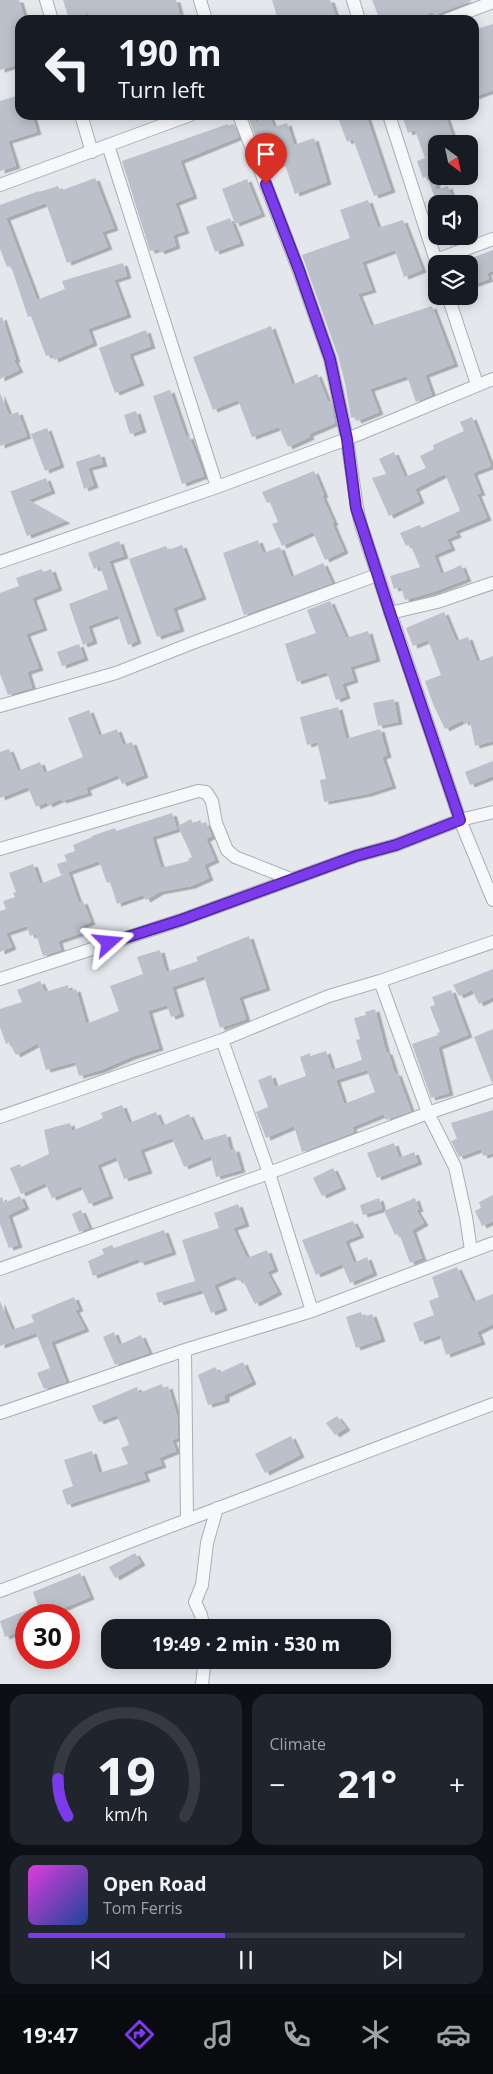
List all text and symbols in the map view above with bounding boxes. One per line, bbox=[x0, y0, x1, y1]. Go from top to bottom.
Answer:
text: 190 m bbox=[118, 29, 222, 76]
icon: left bbox=[35, 35, 100, 100]
text: Turn left bbox=[118, 74, 205, 104]
pin bbox=[245, 133, 287, 184]
north arrow bbox=[428, 135, 478, 185]
map controls bbox=[428, 135, 478, 305]
icon: arrive bbox=[252, 140, 280, 168]
button: sound bbox=[428, 195, 478, 245]
button: layers bbox=[428, 255, 478, 305]
position arrow bbox=[82, 916, 134, 968]
speed limit sign: 30 bbox=[15, 1604, 80, 1669]
text: 19:49 · 2 min · 530 m bbox=[152, 1631, 340, 1657]
text: Climate bbox=[270, 1733, 326, 1755]
text: 19 bbox=[96, 1739, 155, 1810]
text: 21° bbox=[337, 1757, 397, 1809]
text: − bbox=[270, 1765, 286, 1803]
text: + bbox=[449, 1765, 465, 1803]
text: km/h bbox=[104, 1802, 147, 1826]
text: Open Road bbox=[103, 1871, 207, 1897]
text: Tom Ferris bbox=[103, 1897, 182, 1919]
icon: previous bbox=[87, 1946, 115, 1974]
icon: pause bbox=[232, 1946, 260, 1974]
icon: next bbox=[378, 1946, 406, 1974]
icon: directions bbox=[122, 2017, 157, 2052]
icon: music bbox=[201, 2017, 236, 2052]
icon: phone bbox=[279, 2017, 314, 2052]
icon: climate bbox=[358, 2017, 393, 2052]
icon: car bbox=[436, 2017, 471, 2052]
text: 19:47 bbox=[22, 2019, 78, 2049]

